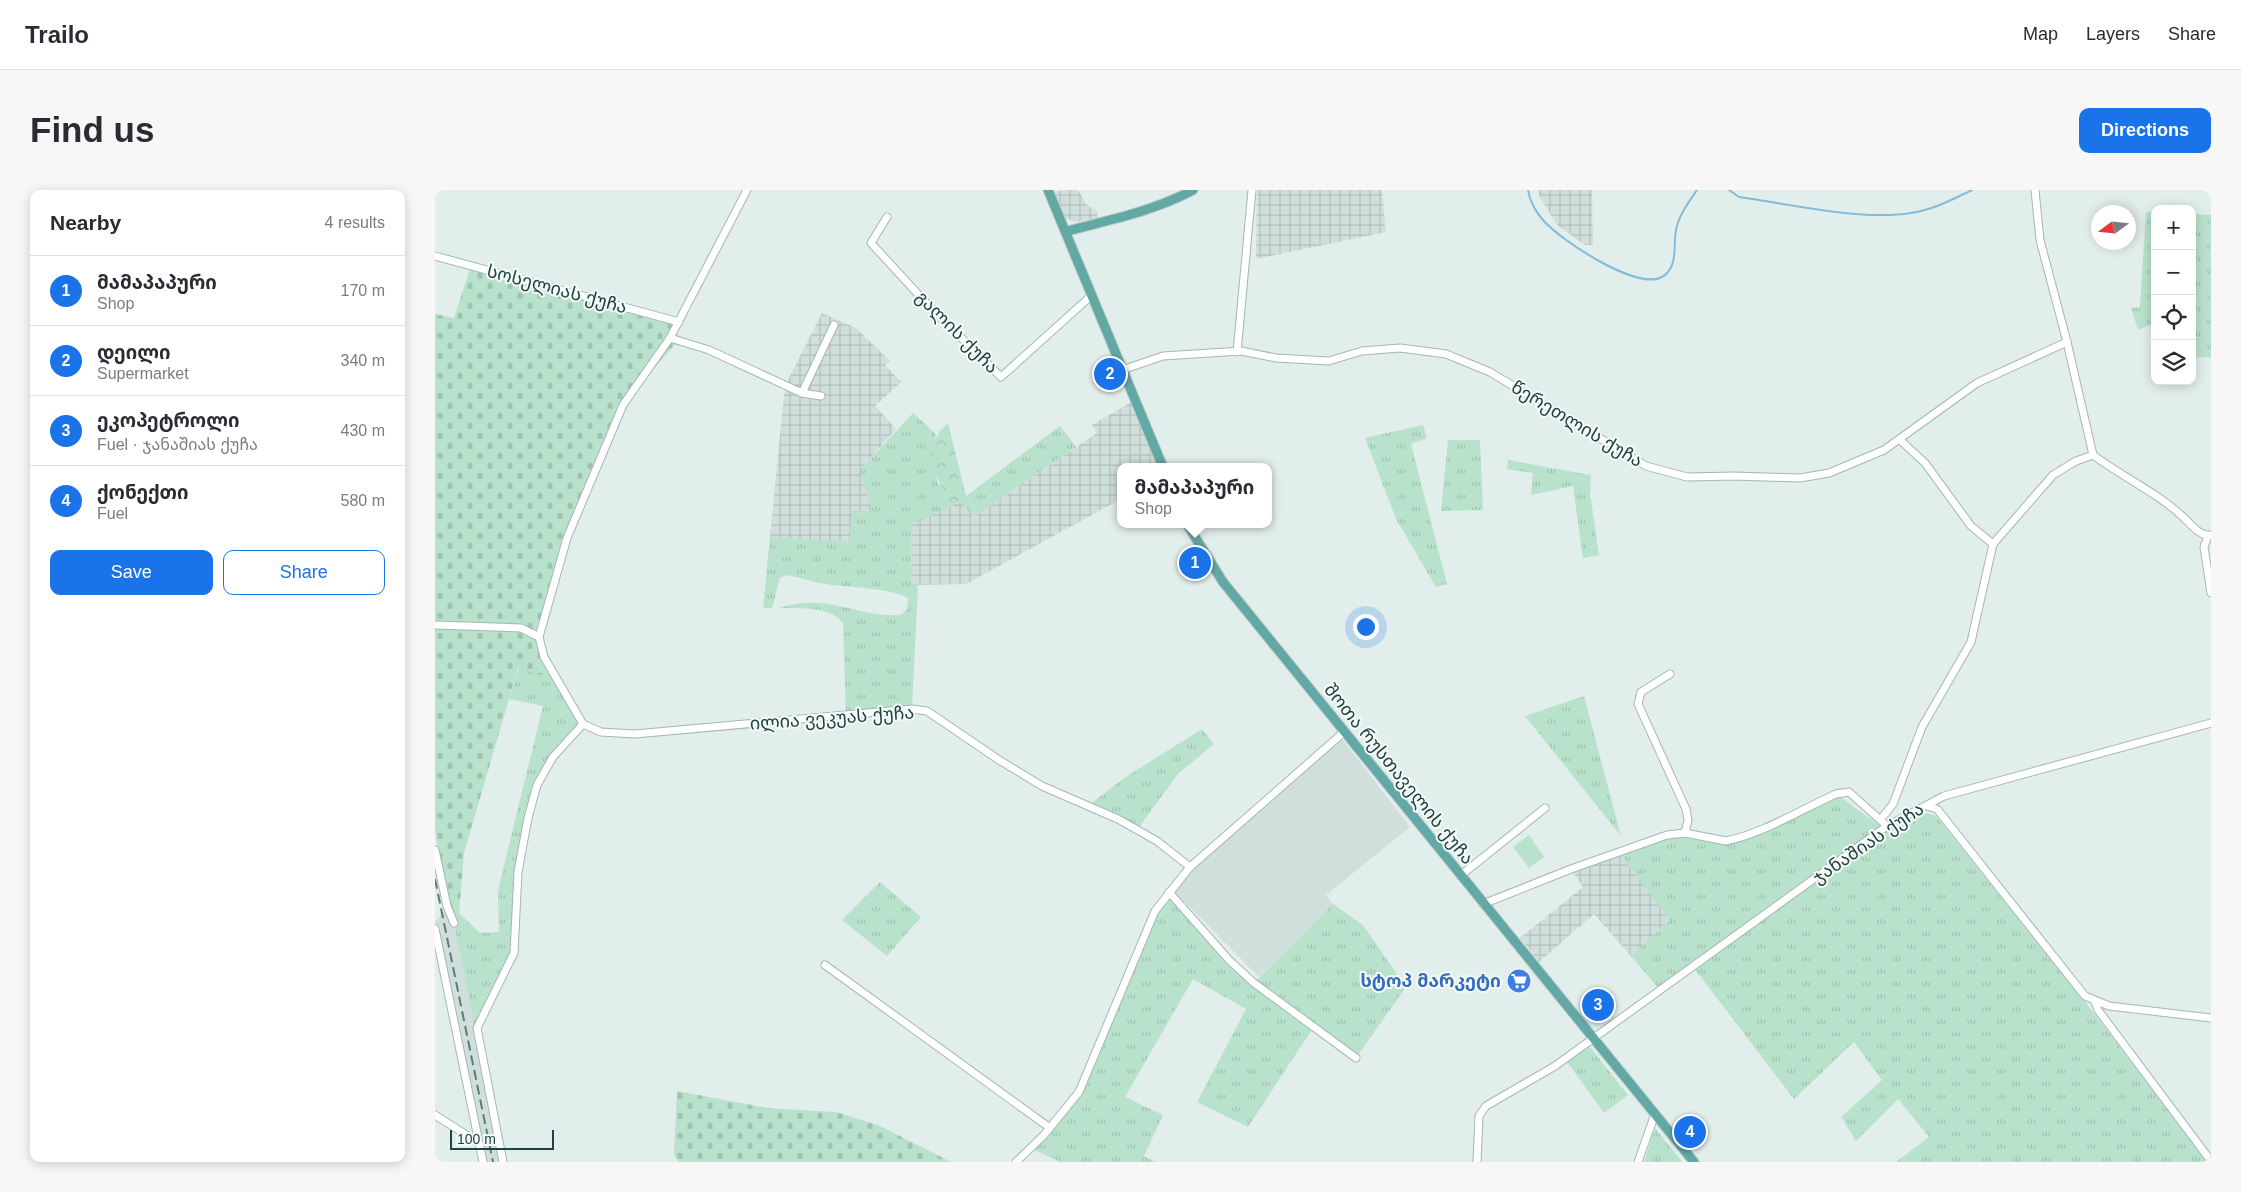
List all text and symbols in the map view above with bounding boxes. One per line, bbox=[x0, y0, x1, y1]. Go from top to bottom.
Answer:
text: Trailo bbox=[25, 21, 89, 48]
text: Map bbox=[2023, 24, 2058, 44]
text: Layers bbox=[2086, 24, 2140, 44]
text: Share bbox=[2168, 24, 2216, 44]
button: Directions bbox=[2079, 108, 2211, 153]
text: Find us bbox=[30, 110, 154, 149]
north arrow bbox=[2091, 205, 2136, 250]
map controls bbox=[2151, 205, 2196, 385]
button: + bbox=[2151, 205, 2196, 250]
text: Nearby bbox=[50, 211, 121, 234]
text: 4 results bbox=[325, 214, 385, 231]
button: − bbox=[2151, 250, 2196, 295]
street label: სოსელიას ქუჩა bbox=[484, 261, 629, 318]
text: მამაპაპური bbox=[97, 272, 217, 293]
text: 1 bbox=[62, 282, 70, 299]
text: 170 m bbox=[341, 282, 385, 299]
street label: გალის ქუჩა bbox=[911, 287, 1002, 378]
text: Shop bbox=[97, 295, 134, 312]
button: locate bbox=[2151, 295, 2196, 340]
button: layers bbox=[2151, 340, 2196, 385]
text: დეილი bbox=[97, 342, 170, 363]
text: 2 bbox=[62, 352, 70, 369]
text: 340 m bbox=[341, 352, 385, 369]
pin: 2 bbox=[1094, 355, 1126, 393]
text: Supermarket bbox=[97, 365, 189, 382]
street label: წერეთლის ქუჩა bbox=[1507, 377, 1646, 472]
text: ეკოპეტროლი bbox=[97, 410, 239, 431]
text: 3 bbox=[62, 422, 70, 439]
text: 430 m bbox=[341, 422, 385, 439]
text: Fuel · ჯანაშიას ქუჩა bbox=[97, 436, 258, 453]
popup bbox=[1117, 463, 1272, 528]
text: მამაპაპური bbox=[1135, 477, 1254, 498]
text: ქონექთი bbox=[97, 482, 188, 503]
text: 4 bbox=[62, 492, 70, 509]
text: 580 m bbox=[341, 492, 385, 509]
text: Shop bbox=[1135, 500, 1172, 517]
text: Fuel bbox=[97, 505, 128, 522]
pin: 1 bbox=[1179, 544, 1211, 582]
button: Save bbox=[50, 550, 213, 595]
button: Share bbox=[223, 550, 385, 595]
your location bbox=[1353, 614, 1379, 640]
street label: შოთა რუსთაველის ქუჩა bbox=[1319, 680, 1478, 869]
street label: ილია ვეკუას ქუჩა bbox=[749, 702, 915, 735]
street label: ჯანაშიას ქუჩა bbox=[1809, 798, 1928, 888]
supermarket icon: სტოპ მარკეტი bbox=[1506, 968, 1532, 994]
place label: სტოპ მარკეტი bbox=[1361, 971, 1501, 991]
pin: 3 bbox=[1582, 986, 1614, 1024]
pin: 4 bbox=[1674, 1113, 1706, 1151]
scale bar bbox=[450, 1127, 554, 1150]
text: 100 m bbox=[457, 1131, 496, 1147]

